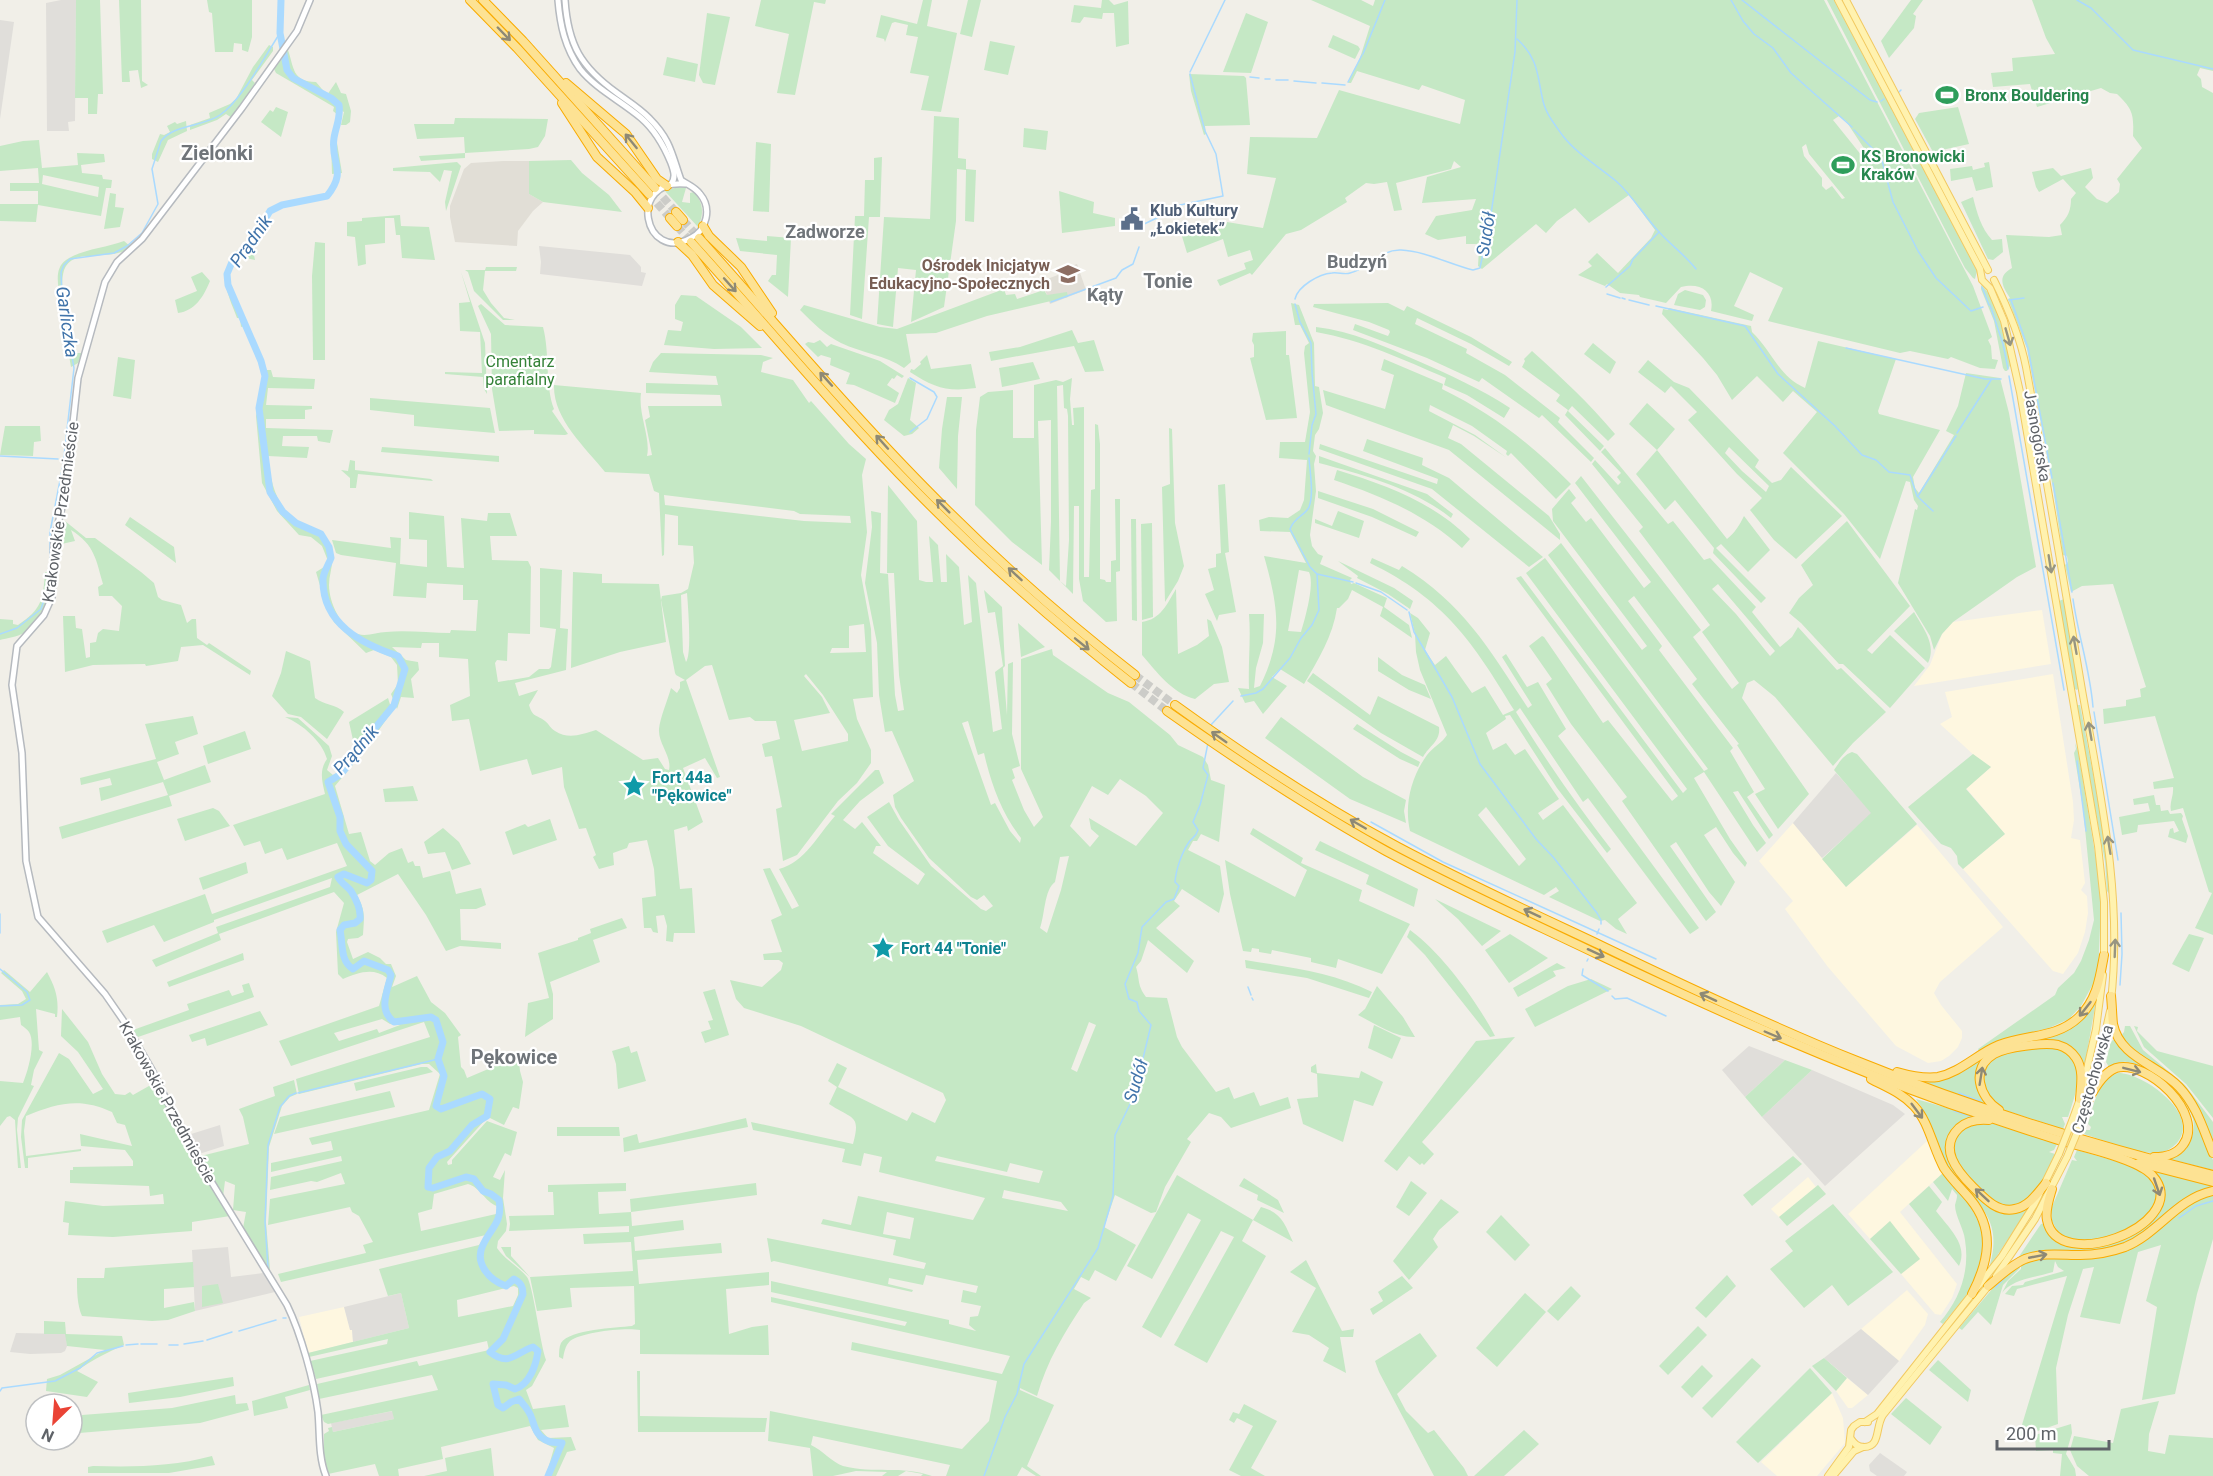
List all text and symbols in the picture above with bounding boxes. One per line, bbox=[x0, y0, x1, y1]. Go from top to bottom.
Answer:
one-way arrow bbox=[497, 27, 511, 42]
sports icon: Bronx Bouldering bbox=[1934, 82, 1960, 108]
place label: Bronx Bouldering bbox=[1965, 86, 2089, 105]
one-way arrow bbox=[624, 133, 637, 149]
district label: Zielonki bbox=[181, 141, 253, 165]
place label: KS Bronowicki Kraków bbox=[1861, 147, 1965, 184]
sports icon: KS Bronowicki Kraków bbox=[1830, 152, 1856, 178]
place label: Klub Kultury „Łokietek” bbox=[1150, 201, 1239, 238]
public building icon: Klub Kultury „Łokietek” bbox=[1119, 206, 1145, 232]
water label: Prądnik bbox=[225, 210, 277, 271]
water label: Sudół bbox=[1472, 210, 1499, 258]
district label: Zadworze bbox=[785, 221, 865, 242]
district label: Budzyń bbox=[1327, 251, 1387, 272]
place label: Ośrodek Inicjatyw Edukacyjno-Społecznych bbox=[869, 256, 1050, 293]
school or university icon: Ośrodek Inicjatyw Edukacyjno-Społecznych bbox=[1055, 261, 1081, 287]
district label: Tonie bbox=[1143, 269, 1193, 293]
one-way arrow bbox=[723, 277, 737, 292]
district label: Kąty bbox=[1087, 284, 1124, 305]
water label: Garliczka bbox=[52, 285, 83, 359]
one-way arrow bbox=[2003, 327, 2015, 346]
park label: Cmentarz parafialny bbox=[485, 352, 555, 389]
one-way arrow bbox=[819, 372, 833, 387]
street label: Jasnogórska bbox=[2020, 389, 2055, 483]
street label: Krakowskie Przedmieście bbox=[38, 421, 83, 604]
one-way arrow bbox=[875, 435, 889, 450]
one-way arrow bbox=[936, 499, 951, 514]
one-way arrow bbox=[2044, 554, 2055, 573]
one-way arrow bbox=[1007, 567, 1022, 582]
one-way arrow bbox=[2069, 636, 2080, 655]
one-way arrow bbox=[1074, 637, 1089, 651]
water label: Prądnik bbox=[328, 720, 384, 779]
one-way arrow bbox=[2084, 722, 2095, 741]
one-way arrow bbox=[1212, 731, 1228, 743]
place label: Fort 44a "Pękowice" bbox=[652, 768, 731, 805]
place icon: Fort 44a "Pękowice" bbox=[621, 773, 647, 799]
one-way arrow bbox=[1350, 818, 1368, 829]
one-way arrow bbox=[2103, 836, 2114, 856]
one-way arrow bbox=[1523, 907, 1541, 919]
place icon: Fort 44 "Tonie" bbox=[870, 935, 896, 961]
one-way arrow bbox=[2109, 938, 2120, 958]
place label: Fort 44 "Tonie" bbox=[901, 939, 1006, 958]
one-way arrow bbox=[1587, 948, 1605, 960]
one-way arrow bbox=[1700, 990, 1718, 1002]
one-way arrow bbox=[2079, 1001, 2092, 1017]
street label: Krakowskie Przedmieście bbox=[115, 1018, 220, 1186]
street label: Częstochowska bbox=[2068, 1022, 2117, 1136]
one-way arrow bbox=[1764, 1030, 1782, 1042]
district label: Pękowice bbox=[471, 1045, 558, 1069]
water label: Sudół bbox=[1119, 1056, 1152, 1105]
one-way arrow bbox=[2122, 1064, 2141, 1076]
one-way arrow bbox=[1976, 1067, 1987, 1086]
one-way arrow bbox=[1910, 1103, 1923, 1119]
one-way arrow bbox=[2152, 1177, 2163, 1196]
one-way arrow bbox=[1974, 1188, 1989, 1203]
one-way arrow bbox=[2027, 1250, 2047, 1261]
north arrow bbox=[24, 1392, 84, 1452]
scale bar bbox=[1997, 1413, 2110, 1451]
text: 200 m bbox=[2006, 1423, 2057, 1444]
text: N bbox=[39, 1424, 57, 1446]

